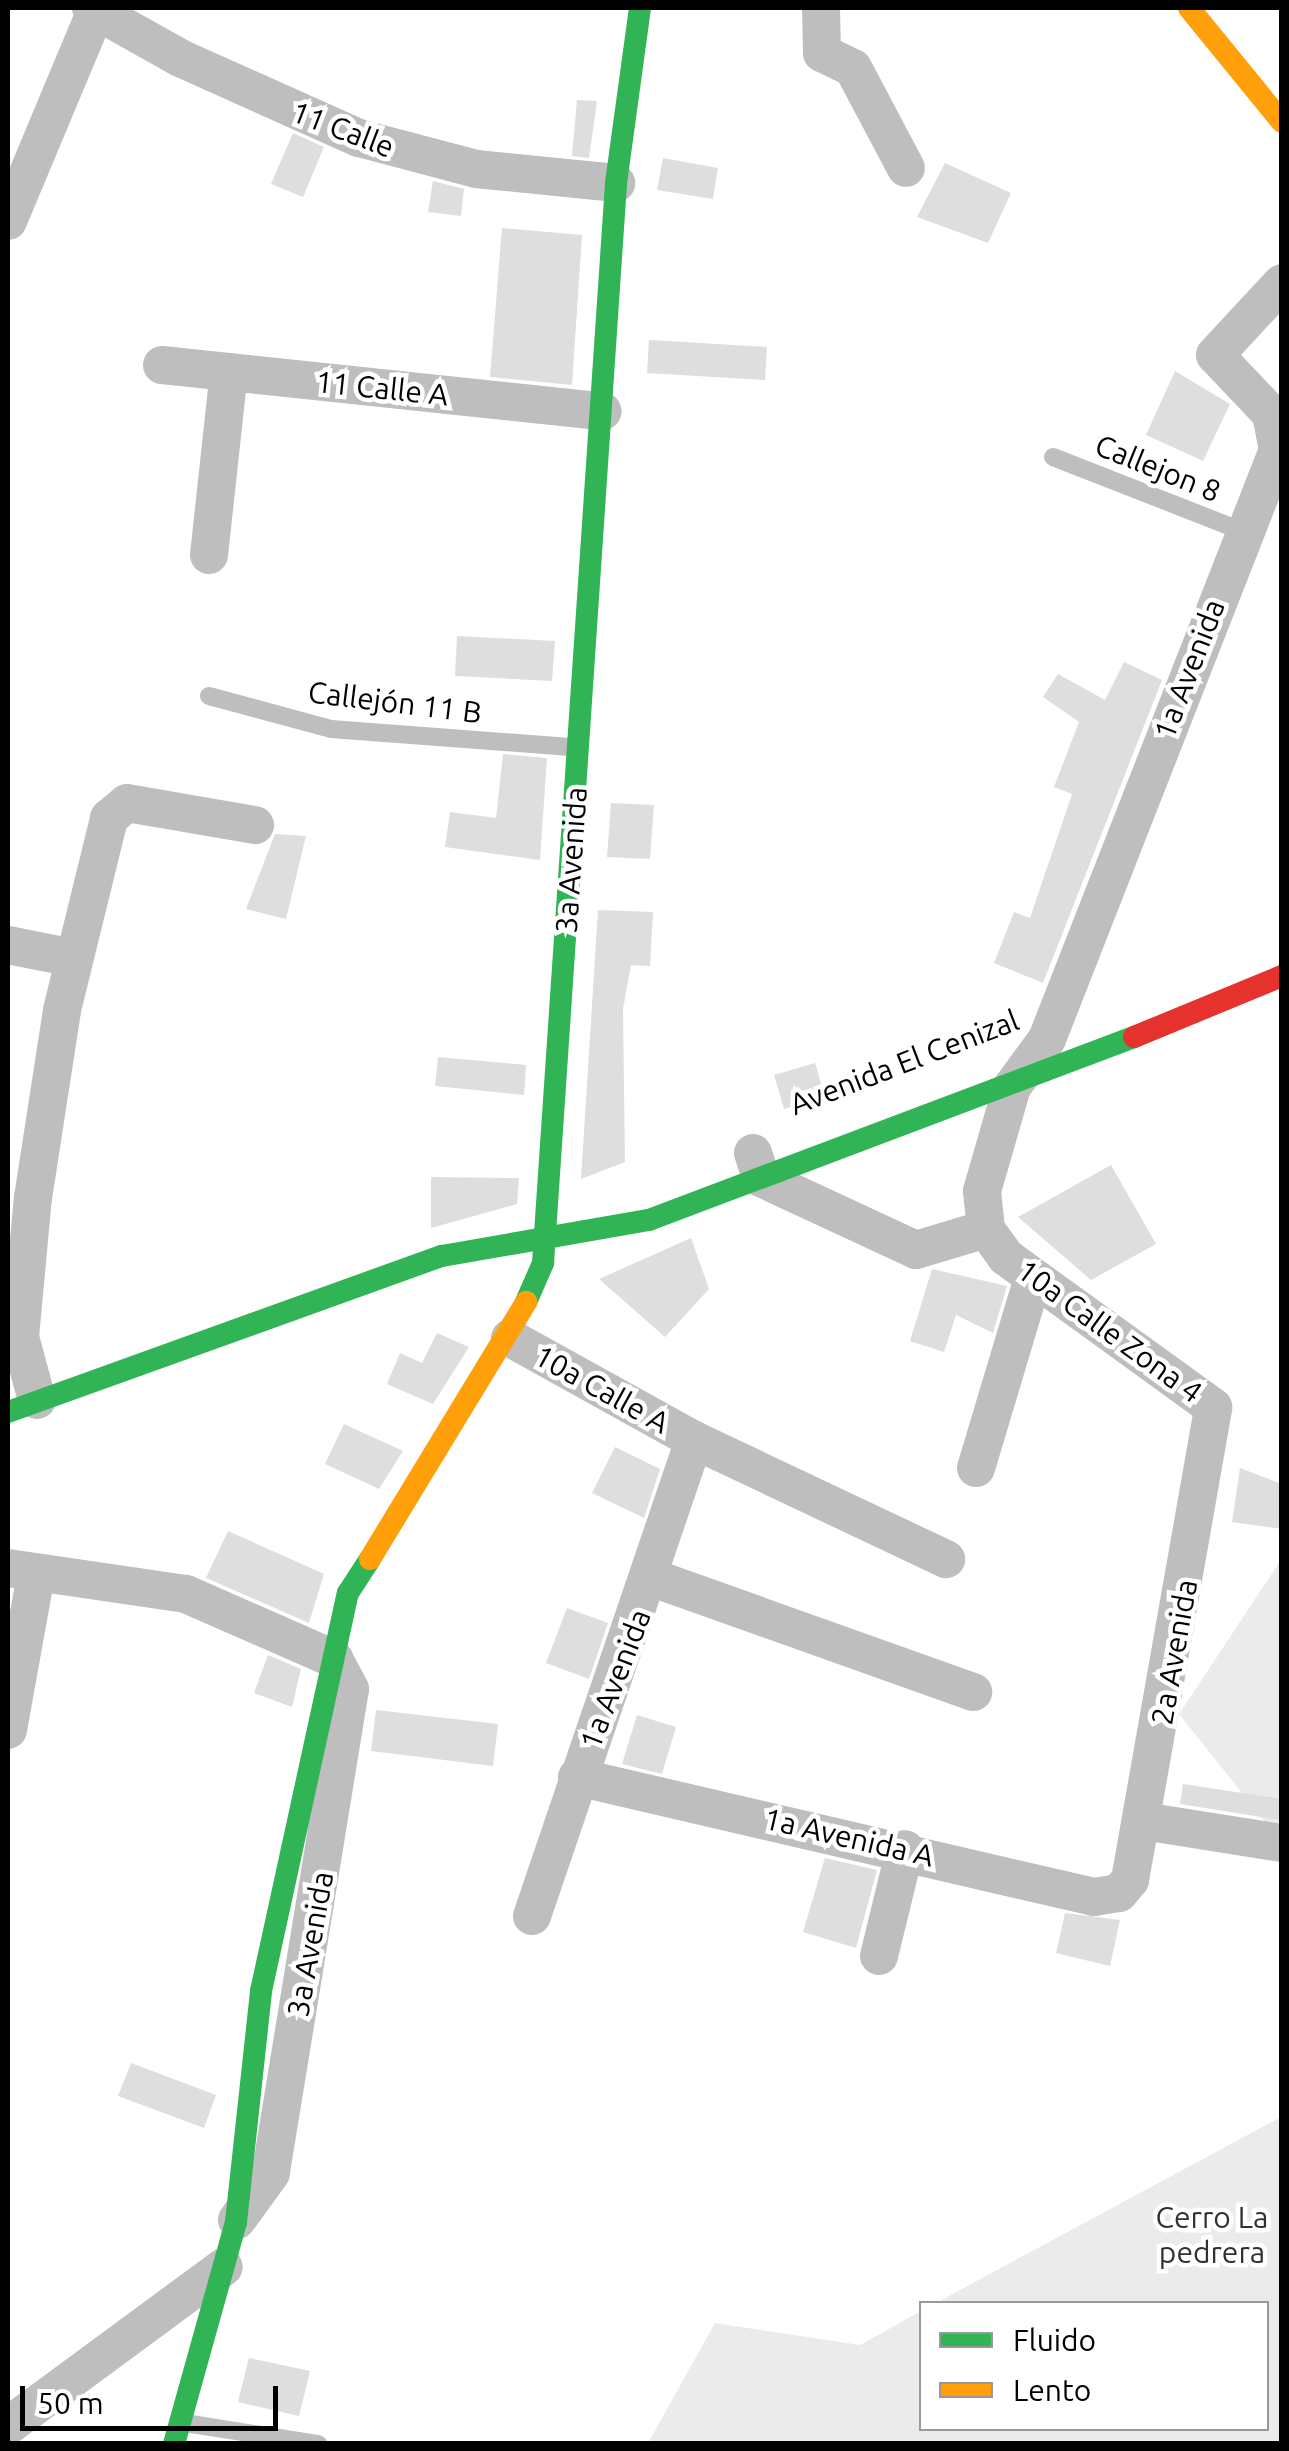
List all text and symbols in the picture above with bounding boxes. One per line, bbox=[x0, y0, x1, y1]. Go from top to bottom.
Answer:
street label: 11 Calle bbox=[287, 93, 399, 165]
street label: 11 Calle A bbox=[314, 363, 450, 413]
street label: Callejon 8 bbox=[1090, 427, 1226, 509]
street label: 1a Avenida bbox=[1146, 594, 1232, 744]
street label: Callejón 11 B bbox=[306, 673, 484, 731]
street label: 3a Avenida bbox=[548, 785, 594, 935]
street label: Avenida El Cenizal bbox=[784, 1002, 1024, 1122]
street label: 10a Calle Zona 4 bbox=[1011, 1252, 1209, 1410]
street label: 10a Calle A bbox=[528, 1337, 676, 1441]
street label: 2a Avenida bbox=[1144, 1577, 1204, 1727]
street label: 1a Avenida bbox=[572, 1604, 658, 1754]
street label: 1a Avenida A bbox=[761, 1800, 937, 1874]
street label: 3a Avenida bbox=[280, 1869, 340, 2019]
park label: Cerro La pedrera bbox=[1156, 2199, 1268, 2270]
legend bbox=[919, 2301, 1269, 2431]
text: Fluido bbox=[1013, 2323, 1096, 2357]
scale bar bbox=[25, 2366, 282, 2428]
text: Lento bbox=[1013, 2373, 1091, 2407]
text: 50 m bbox=[37, 2386, 104, 2420]

